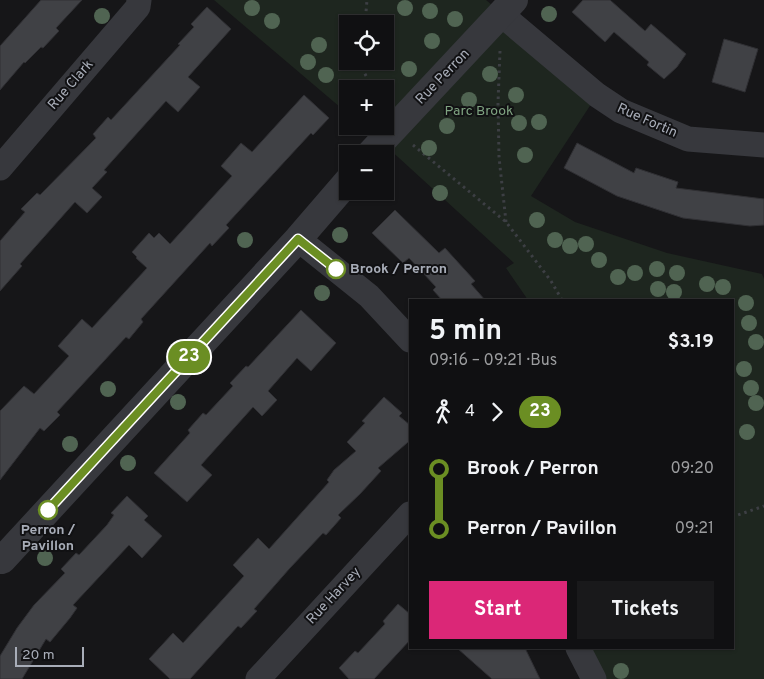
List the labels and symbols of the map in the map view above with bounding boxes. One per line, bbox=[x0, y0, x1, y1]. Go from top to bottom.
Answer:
street label: Rue Perron bbox=[412, 46, 474, 108]
street label: Rue Clark bbox=[45, 56, 97, 114]
street label: Rue Fortin bbox=[614, 100, 680, 142]
park label: Parc Brook bbox=[444, 103, 514, 120]
marker: Brook / Perron bbox=[326, 259, 346, 279]
place label: Brook / Perron bbox=[350, 261, 447, 278]
line badge: 23 bbox=[166, 341, 212, 373]
marker: Perron / Pavillon bbox=[38, 500, 58, 520]
place label: Perron / Pavillon bbox=[21, 522, 76, 555]
street label: Rue Harvey bbox=[303, 564, 365, 628]
scale bar bbox=[15, 644, 84, 667]

